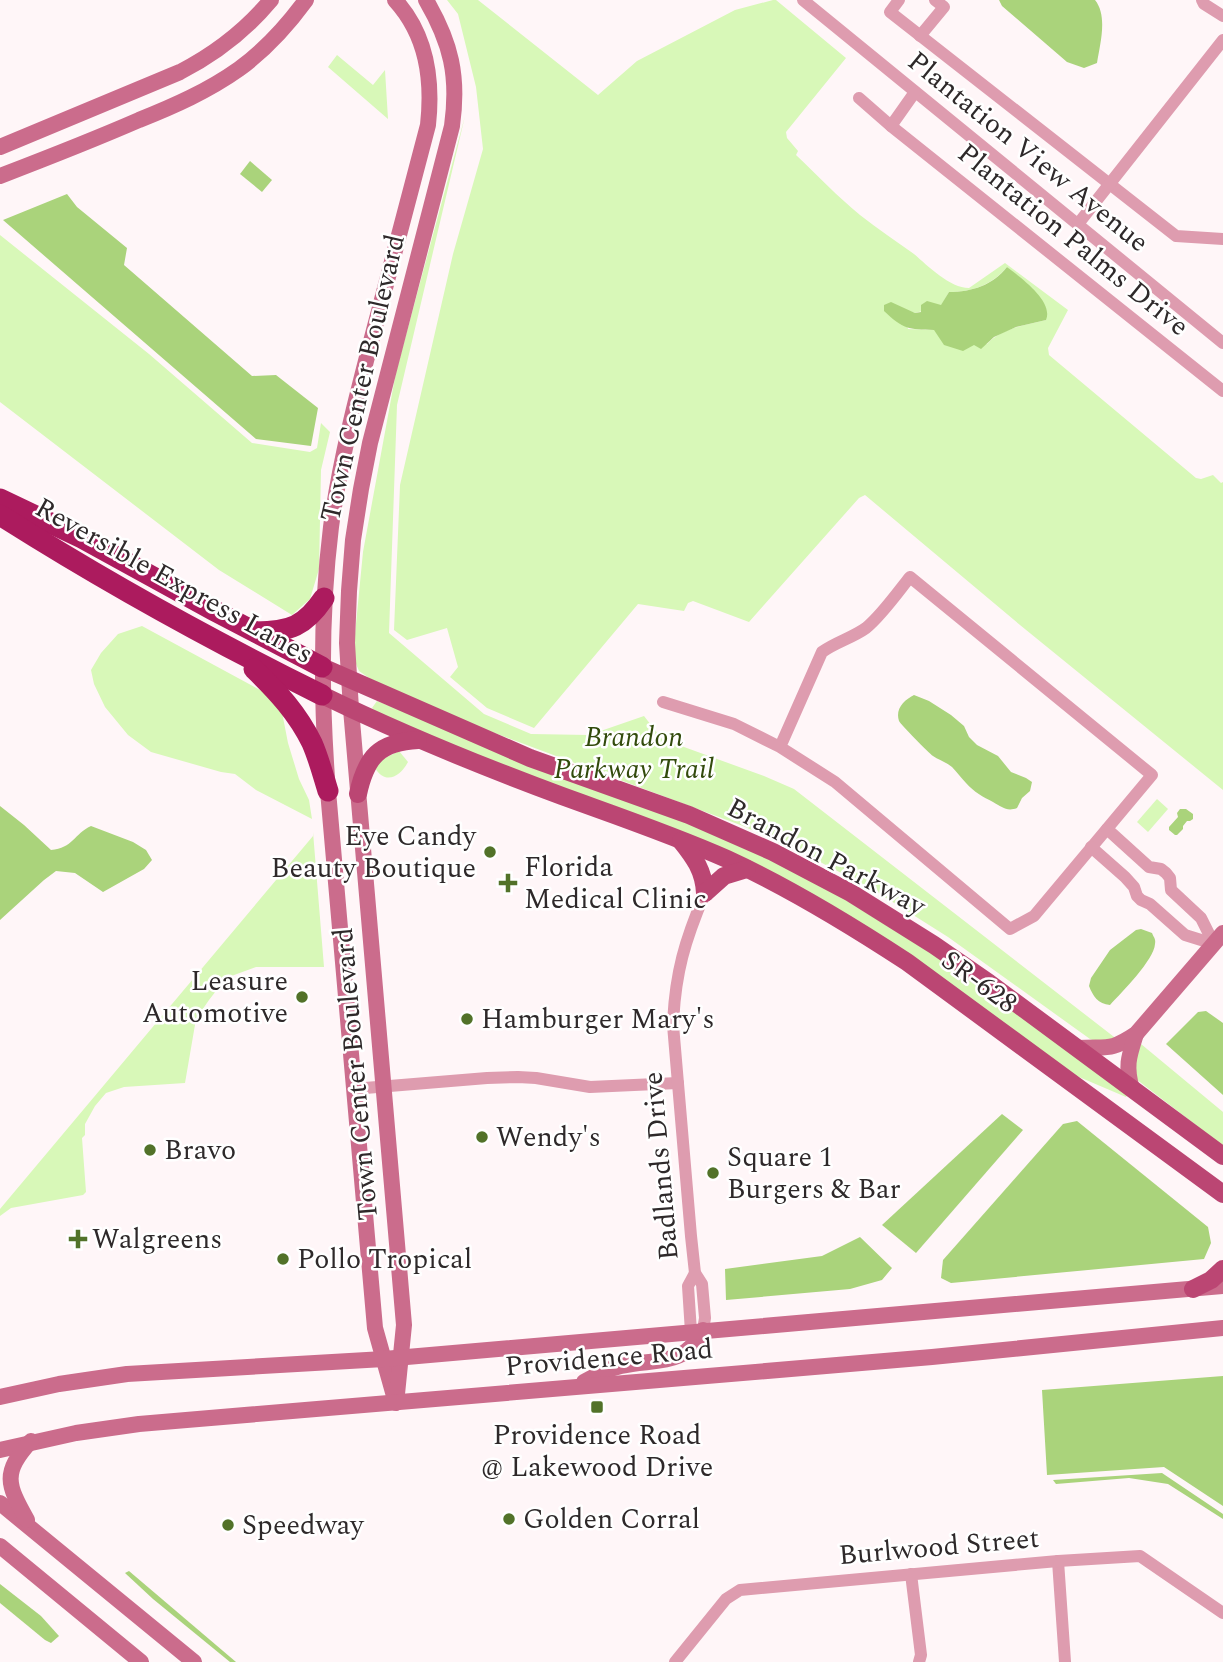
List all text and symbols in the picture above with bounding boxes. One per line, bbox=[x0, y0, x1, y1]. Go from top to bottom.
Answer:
street label: Plantation View Avenue bbox=[898, 41, 1158, 263]
street label: Plantation Palms Drive bbox=[948, 133, 1198, 347]
street label: Town Center Boulevard bbox=[309, 230, 417, 526]
street label: Reversible Express Lanes bbox=[27, 486, 321, 676]
park label: Brandon Parkway Trail bbox=[554, 716, 714, 791]
street label: Brandon Parkway bbox=[719, 786, 934, 928]
place label: Eye Candy Beauty Boutique bbox=[271, 815, 478, 890]
marker: Eye Candy Beauty Boutique bbox=[482, 844, 498, 860]
place label: Florida Medical Clinic bbox=[524, 846, 707, 921]
marker: Florida Medical Clinic bbox=[498, 873, 518, 893]
street label: Town Center Boulevard bbox=[322, 926, 390, 1222]
street label: SR-628 bbox=[932, 940, 1026, 1024]
place label: Leasure Automotive bbox=[142, 960, 288, 1035]
marker: Leasure Automotive bbox=[294, 989, 310, 1005]
place label: Hamburger Mary's bbox=[481, 998, 715, 1041]
marker: Hamburger Mary's bbox=[459, 1011, 475, 1027]
street label: Badlands Drive bbox=[631, 1070, 691, 1262]
place label: Wendy's bbox=[496, 1116, 601, 1159]
place label: Bravo bbox=[164, 1129, 236, 1172]
marker: Wendy's bbox=[474, 1129, 490, 1145]
place label: Square 1 Burgers & Bar bbox=[727, 1136, 901, 1211]
marker: Bravo bbox=[142, 1142, 158, 1158]
marker: Square 1 Burgers & Bar bbox=[705, 1165, 721, 1181]
place label: Walgreens bbox=[92, 1218, 222, 1261]
marker: Walgreens bbox=[70, 1231, 86, 1247]
place label: Pollo Tropical bbox=[297, 1238, 472, 1281]
marker: Pollo Tropical bbox=[275, 1251, 291, 1267]
street label: Providence Road bbox=[503, 1327, 715, 1389]
marker: Providence Road @ Lakewood Drive bbox=[589, 1399, 605, 1415]
place label: Providence Road @ Lakewood Drive bbox=[481, 1414, 713, 1489]
place label: Golden Corral bbox=[523, 1498, 700, 1541]
place label: Speedway bbox=[242, 1504, 365, 1547]
marker: Golden Corral bbox=[501, 1511, 517, 1527]
marker: Speedway bbox=[220, 1517, 236, 1533]
street label: Burlwood Street bbox=[837, 1517, 1041, 1577]

